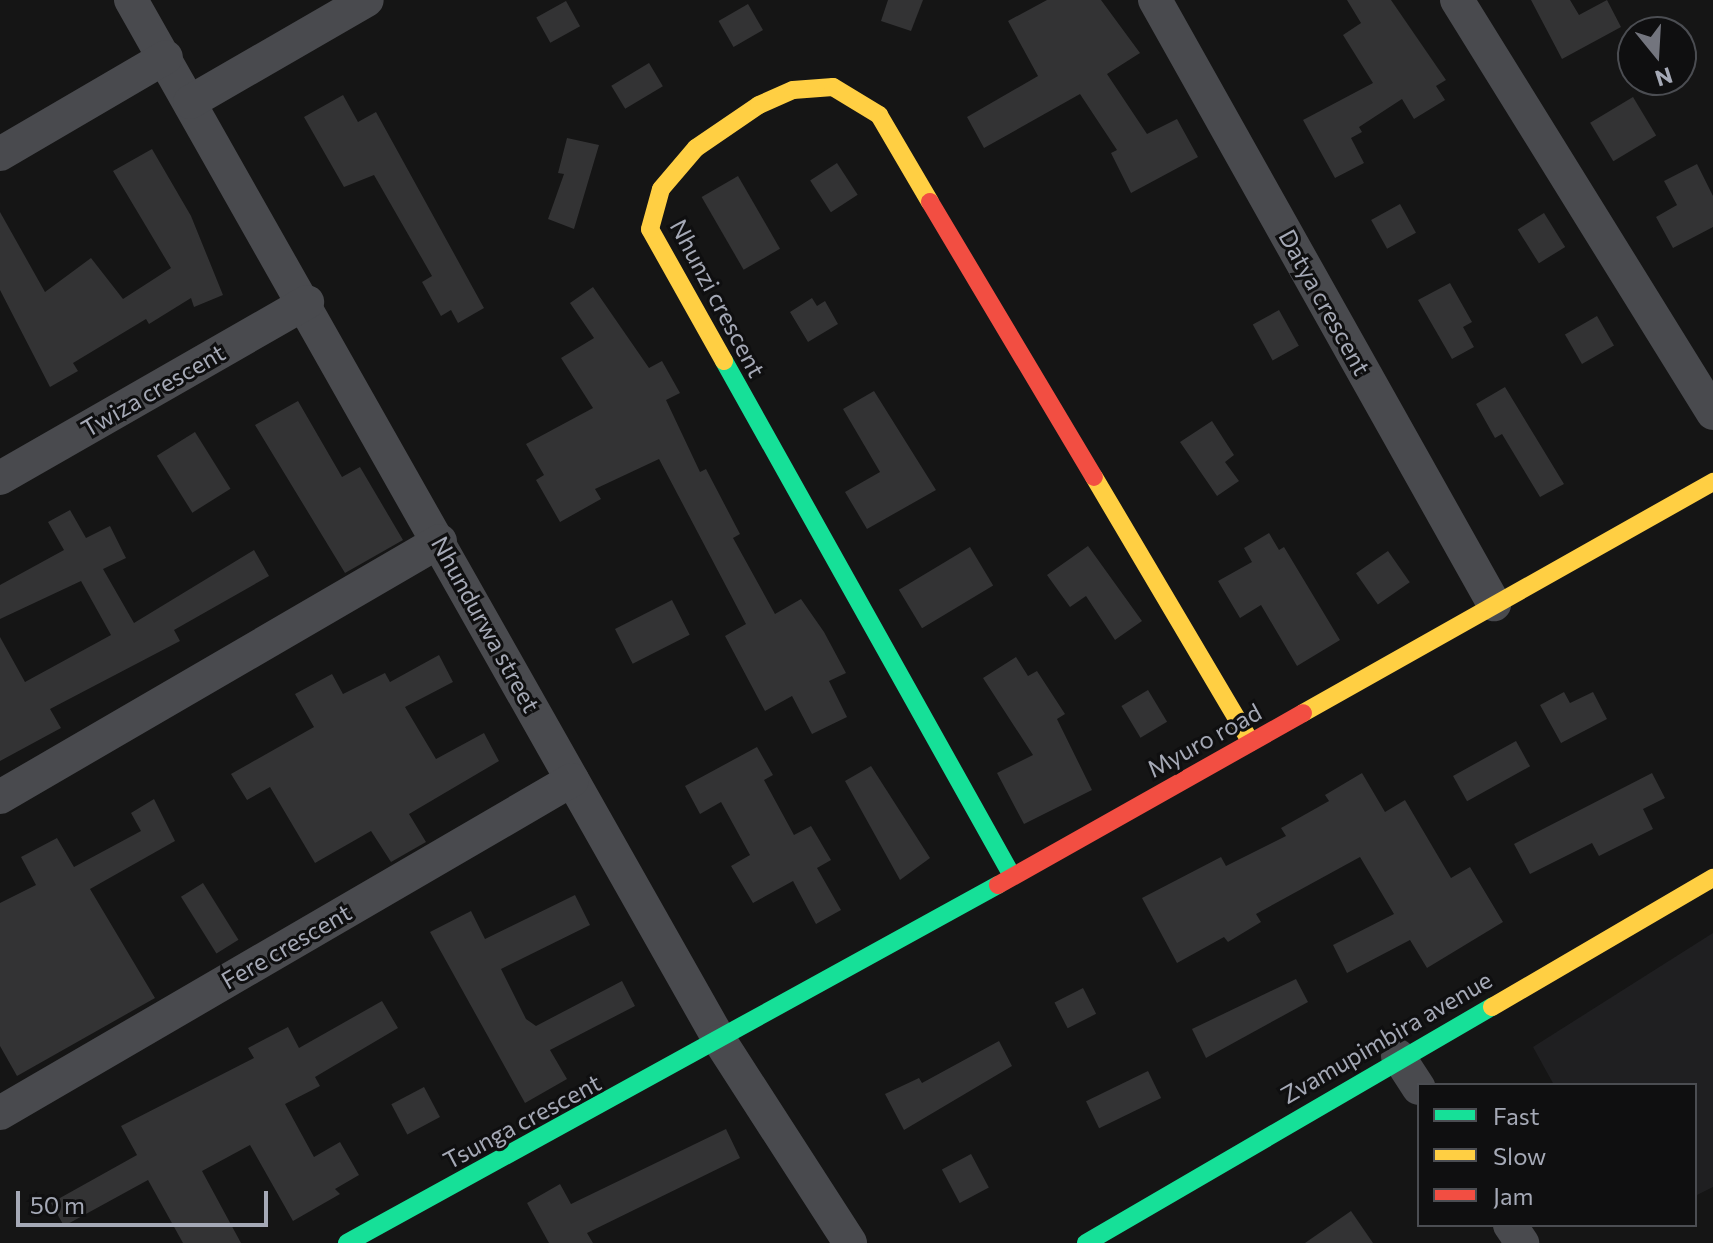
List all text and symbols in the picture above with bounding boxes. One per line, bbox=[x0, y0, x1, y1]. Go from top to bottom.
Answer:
north arrow bbox=[1617, 16, 1697, 96]
text: N bbox=[1652, 62, 1676, 93]
street label: Nhunzi crescent bbox=[664, 214, 772, 382]
street label: Datya crescent bbox=[1273, 224, 1377, 380]
street label: Twiza crescent bbox=[76, 337, 230, 443]
street label: Nhundurwa street bbox=[426, 531, 546, 717]
street label: Myuro road bbox=[1142, 697, 1266, 783]
street label: Fere crescent bbox=[216, 897, 356, 995]
street label: Zvamupimbira avenue bbox=[1275, 965, 1497, 1109]
street label: Tsunga crescent bbox=[438, 1067, 606, 1175]
legend bbox=[1417, 1083, 1697, 1227]
text: Fast bbox=[1493, 1101, 1540, 1130]
text: Slow bbox=[1493, 1141, 1546, 1170]
scale bar bbox=[20, 1175, 272, 1225]
text: Jam bbox=[1493, 1181, 1533, 1210]
text: 50 m bbox=[30, 1190, 85, 1219]

